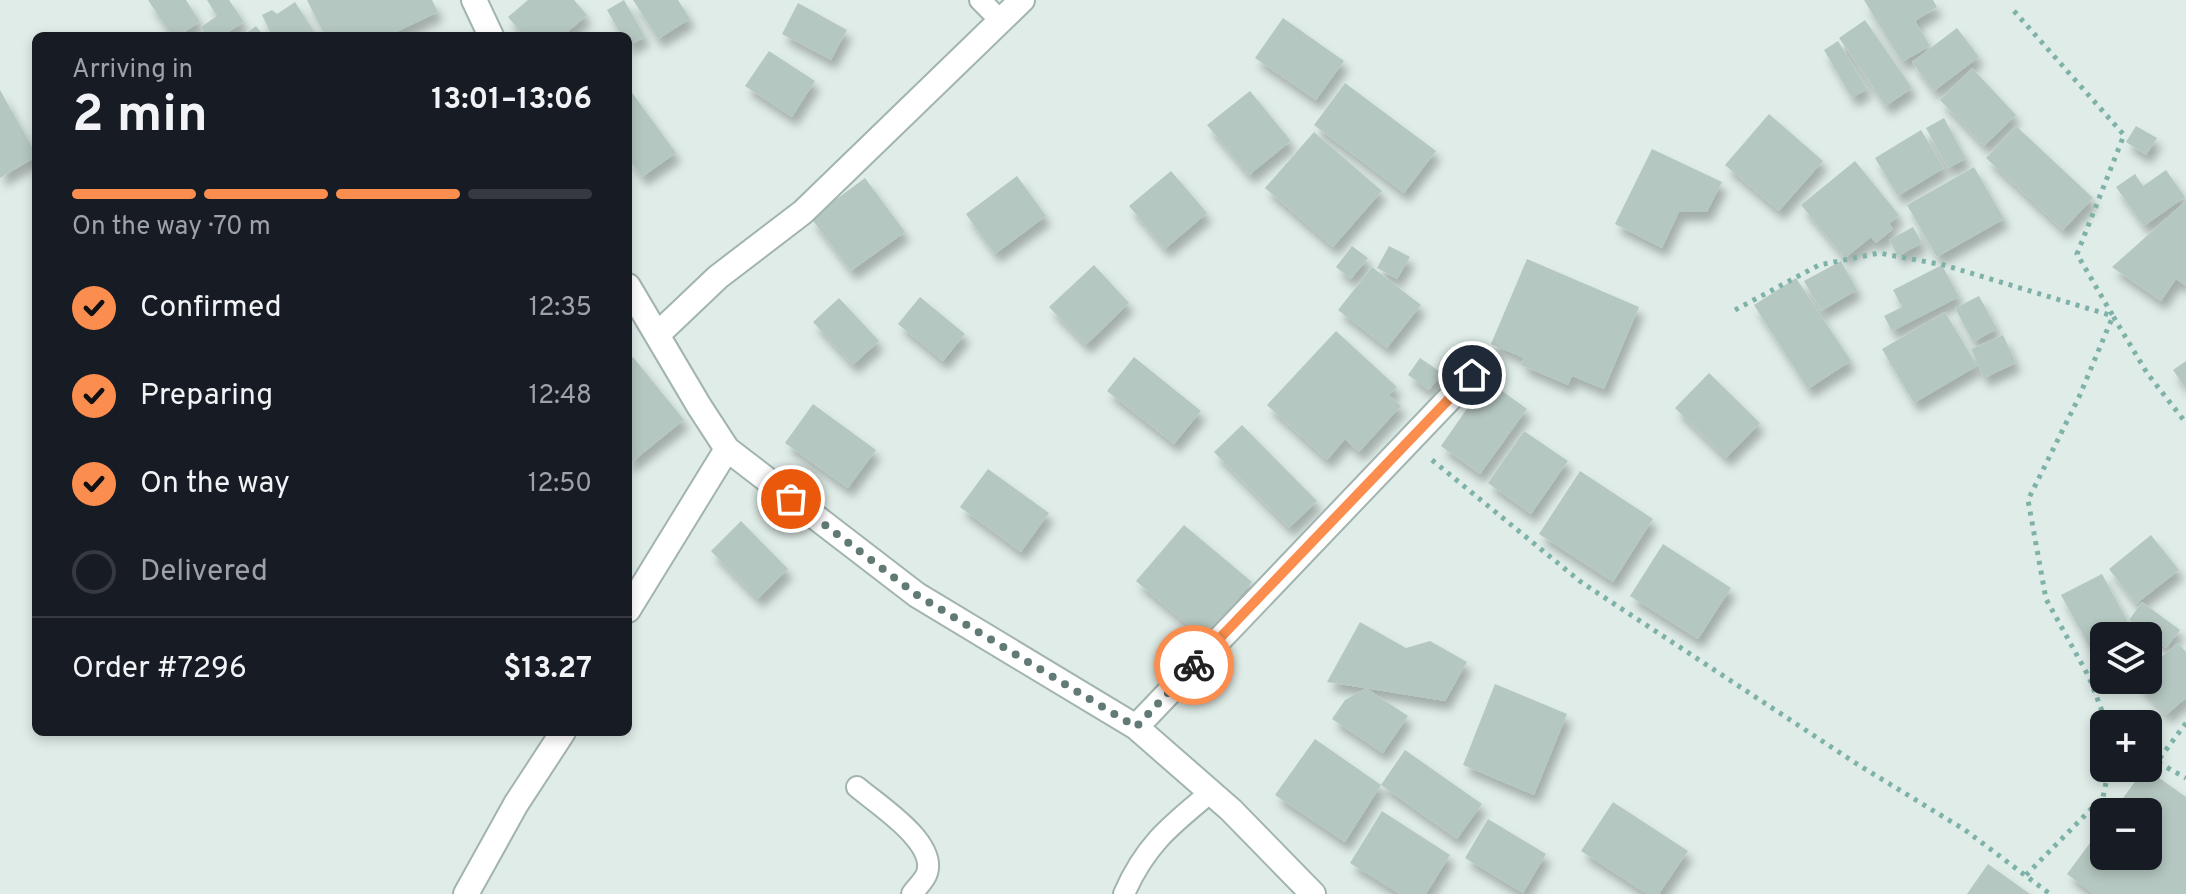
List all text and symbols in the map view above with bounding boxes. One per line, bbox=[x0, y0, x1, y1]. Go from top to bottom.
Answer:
text: Arriving in bbox=[72, 54, 193, 87]
text: 13:01–13:06 bbox=[431, 82, 592, 119]
text: 2 min bbox=[72, 84, 208, 150]
text: On the way · 70 m bbox=[72, 211, 271, 244]
icon: check bbox=[72, 286, 116, 330]
text: Confirmed bbox=[140, 290, 282, 327]
text: 12:35 bbox=[529, 292, 592, 325]
pin bbox=[1438, 341, 1506, 409]
icon: home bbox=[1450, 353, 1494, 397]
icon: check bbox=[72, 374, 116, 418]
text: Preparing bbox=[140, 378, 273, 415]
text: 12:48 bbox=[529, 380, 592, 413]
icon: check bbox=[72, 462, 116, 506]
pin bbox=[757, 465, 825, 533]
text: On the way bbox=[140, 466, 290, 503]
text: 12:50 bbox=[528, 468, 592, 501]
icon: bag bbox=[769, 477, 813, 521]
text: Delivered bbox=[140, 554, 268, 591]
map controls bbox=[2090, 622, 2162, 870]
button: layers bbox=[2090, 622, 2162, 694]
courier bbox=[1154, 625, 1234, 705]
icon: bike bbox=[1172, 643, 1216, 687]
text: Order #7296 bbox=[72, 651, 247, 688]
text: $13.27 bbox=[503, 651, 592, 688]
button: + bbox=[2090, 710, 2162, 782]
button: − bbox=[2090, 798, 2162, 870]

